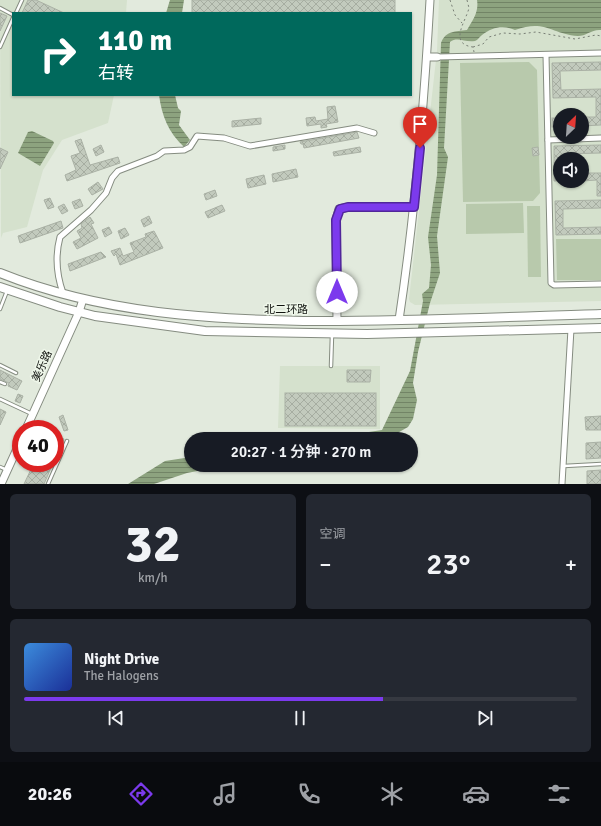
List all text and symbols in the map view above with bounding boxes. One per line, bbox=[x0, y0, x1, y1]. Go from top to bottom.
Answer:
text: 110 m bbox=[98, 24, 172, 58]
icon: right bbox=[32, 28, 84, 80]
text: 右转 bbox=[98, 62, 134, 84]
pin bbox=[403, 107, 437, 148]
north arrow bbox=[553, 108, 589, 144]
map controls bbox=[553, 108, 589, 188]
icon: arrive bbox=[409, 113, 431, 135]
button: sound bbox=[553, 152, 589, 188]
position arrow bbox=[316, 271, 358, 313]
street label: 北二环路 bbox=[264, 303, 308, 316]
street label: 美乐路 bbox=[29, 348, 55, 384]
speed limit sign: 40 bbox=[12, 420, 64, 472]
text: 20:27 · 1 分钟 · 270 m bbox=[231, 443, 371, 461]
text: 32 bbox=[125, 512, 181, 576]
text: 空调 bbox=[320, 526, 346, 542]
text: 23° bbox=[426, 546, 470, 583]
text: − bbox=[320, 551, 331, 578]
text: + bbox=[565, 551, 577, 578]
text: km/h bbox=[138, 570, 167, 586]
text: Night Drive bbox=[84, 650, 159, 668]
text: The Halogens bbox=[84, 668, 159, 684]
icon: previous bbox=[105, 707, 127, 729]
icon: pause bbox=[289, 707, 311, 729]
icon: next bbox=[474, 707, 496, 729]
icon: directions bbox=[127, 780, 155, 808]
icon: music bbox=[211, 780, 239, 808]
icon: phone bbox=[295, 780, 323, 808]
icon: climate bbox=[378, 780, 406, 808]
icon: car bbox=[462, 780, 490, 808]
icon: filters bbox=[545, 780, 573, 808]
text: 20:26 bbox=[28, 783, 72, 805]

